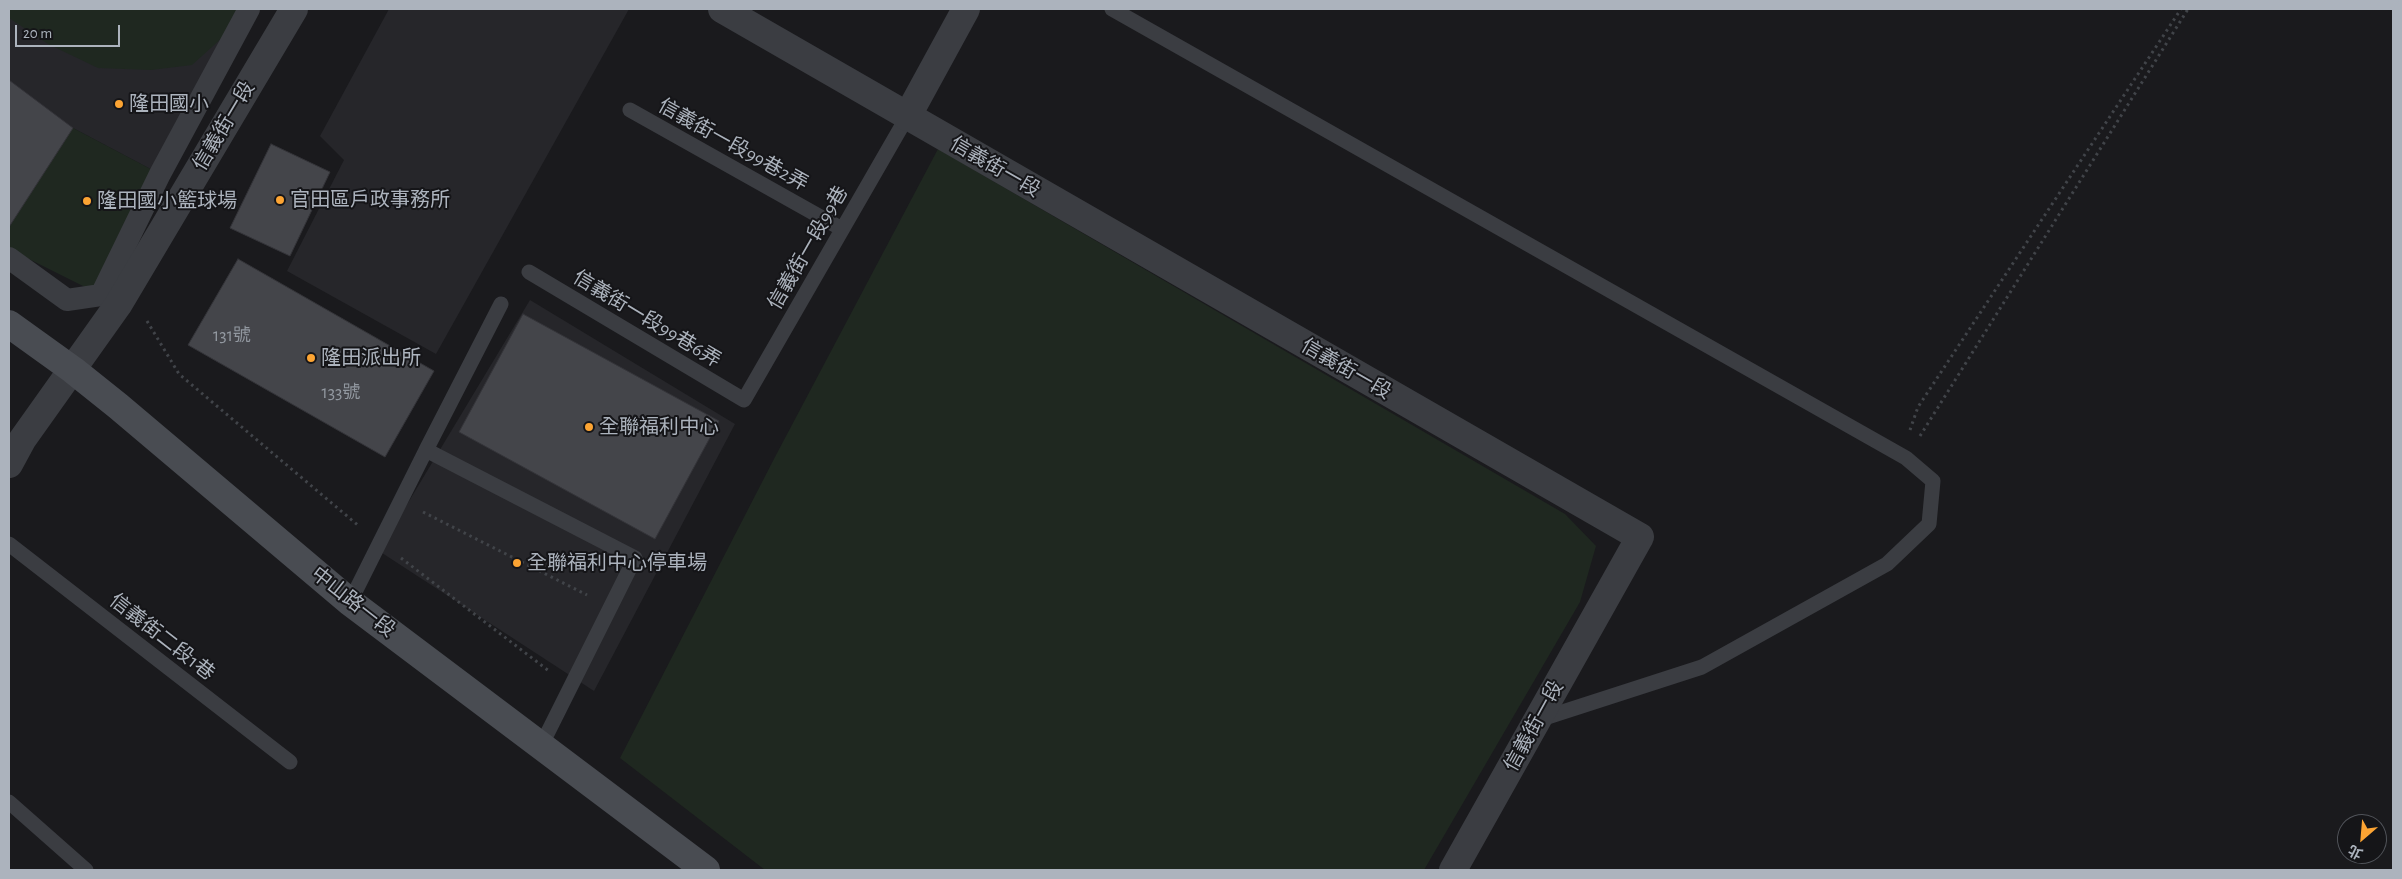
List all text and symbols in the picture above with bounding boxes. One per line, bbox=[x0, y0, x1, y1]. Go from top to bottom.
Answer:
scale bar bbox=[18, 15, 122, 47]
text: 20 m bbox=[23, 26, 52, 41]
street label: 信義街一段 bbox=[188, 77, 260, 175]
place label: 隆田國小 bbox=[129, 92, 209, 116]
street label: 信義街一段99巷2弄 bbox=[654, 94, 812, 196]
marker: 隆田國小 bbox=[113, 98, 125, 110]
street label: 信義街一段 bbox=[946, 132, 1044, 202]
street label: 信義街一段99巷 bbox=[763, 182, 853, 314]
place label: 官田區戶政事務所 bbox=[290, 188, 450, 212]
place label: 隆田國小籃球場 bbox=[97, 189, 237, 213]
marker: 官田區戶政事務所 bbox=[274, 194, 286, 206]
marker: 隆田國小籃球場 bbox=[81, 195, 93, 207]
street label: 信義街一段99巷6弄 bbox=[569, 265, 725, 373]
house number: 131號 bbox=[213, 325, 251, 347]
street label: 信義街一段 bbox=[1297, 334, 1395, 404]
place label: 隆田派出所 bbox=[321, 346, 421, 370]
marker: 隆田派出所 bbox=[305, 352, 317, 364]
house number: 133號 bbox=[321, 382, 361, 404]
place label: 全聯福利中心 bbox=[599, 415, 719, 439]
marker: 全聯福利中心 bbox=[583, 421, 595, 433]
place label: 全聯福利中心停車場 bbox=[527, 551, 707, 575]
marker: 全聯福利中心停車場 bbox=[511, 557, 523, 569]
street label: 中山路一段 bbox=[306, 562, 400, 642]
street label: 信義街二段1巷 bbox=[105, 588, 219, 686]
street label: 信義街一段 bbox=[1499, 676, 1569, 776]
north arrow bbox=[2337, 814, 2387, 864]
text: 北 bbox=[2346, 842, 2365, 861]

